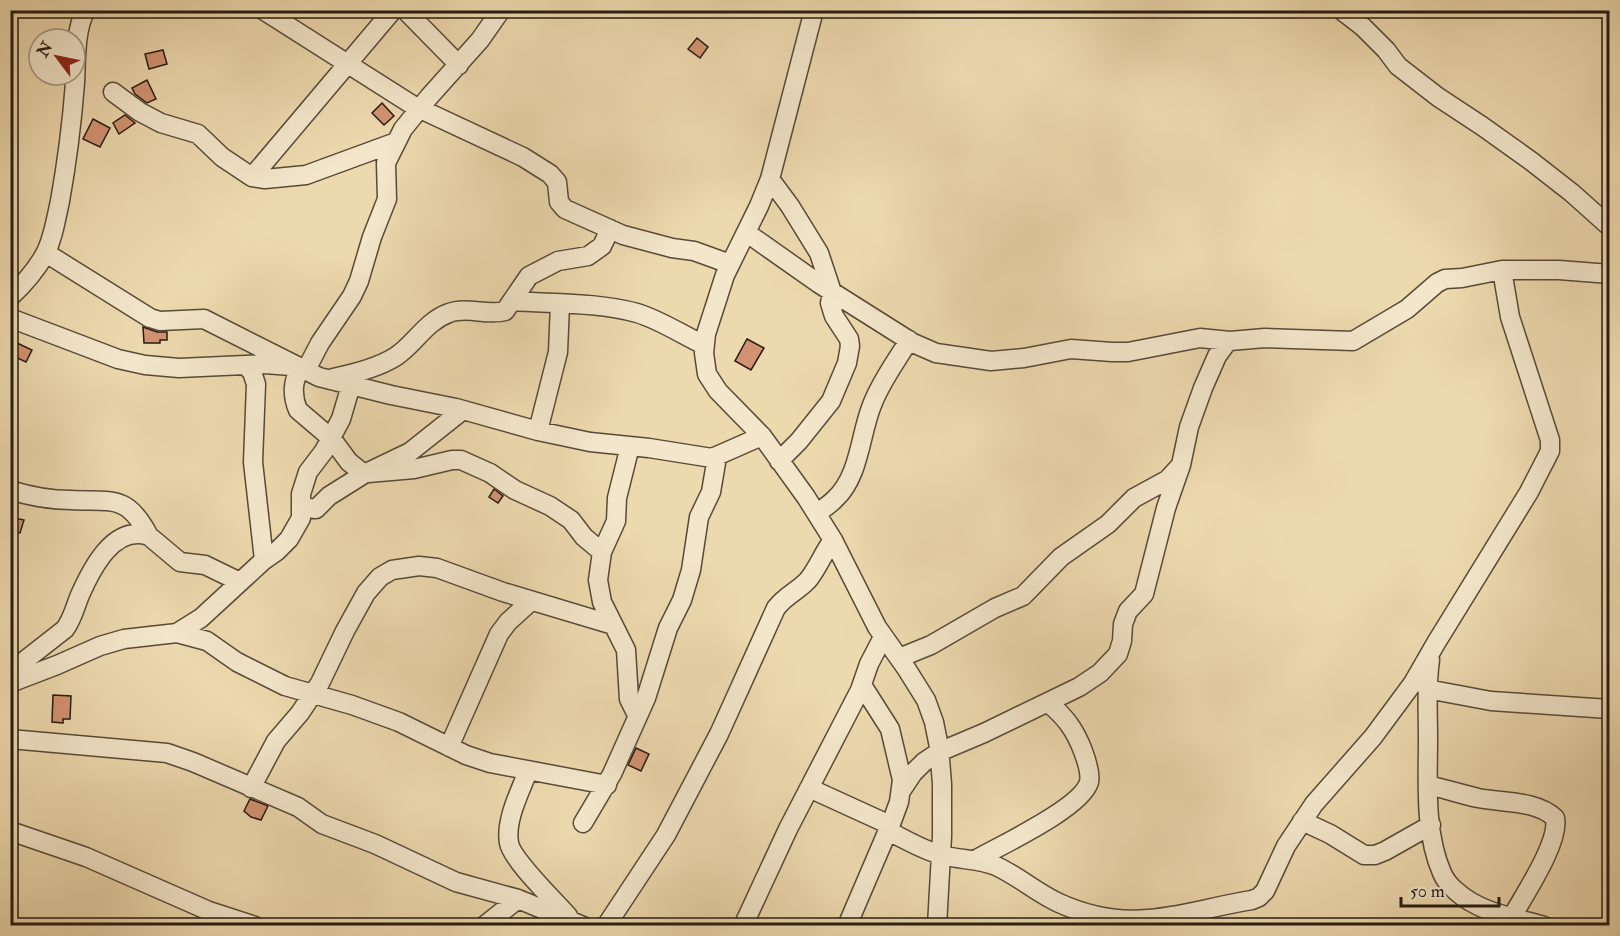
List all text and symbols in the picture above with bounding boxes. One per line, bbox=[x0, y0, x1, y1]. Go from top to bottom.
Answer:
north arrow bbox=[27, 27, 87, 87]
text: N bbox=[32, 38, 58, 62]
scale bar bbox=[1401, 870, 1498, 908]
text: 50 m bbox=[1410, 880, 1445, 903]

